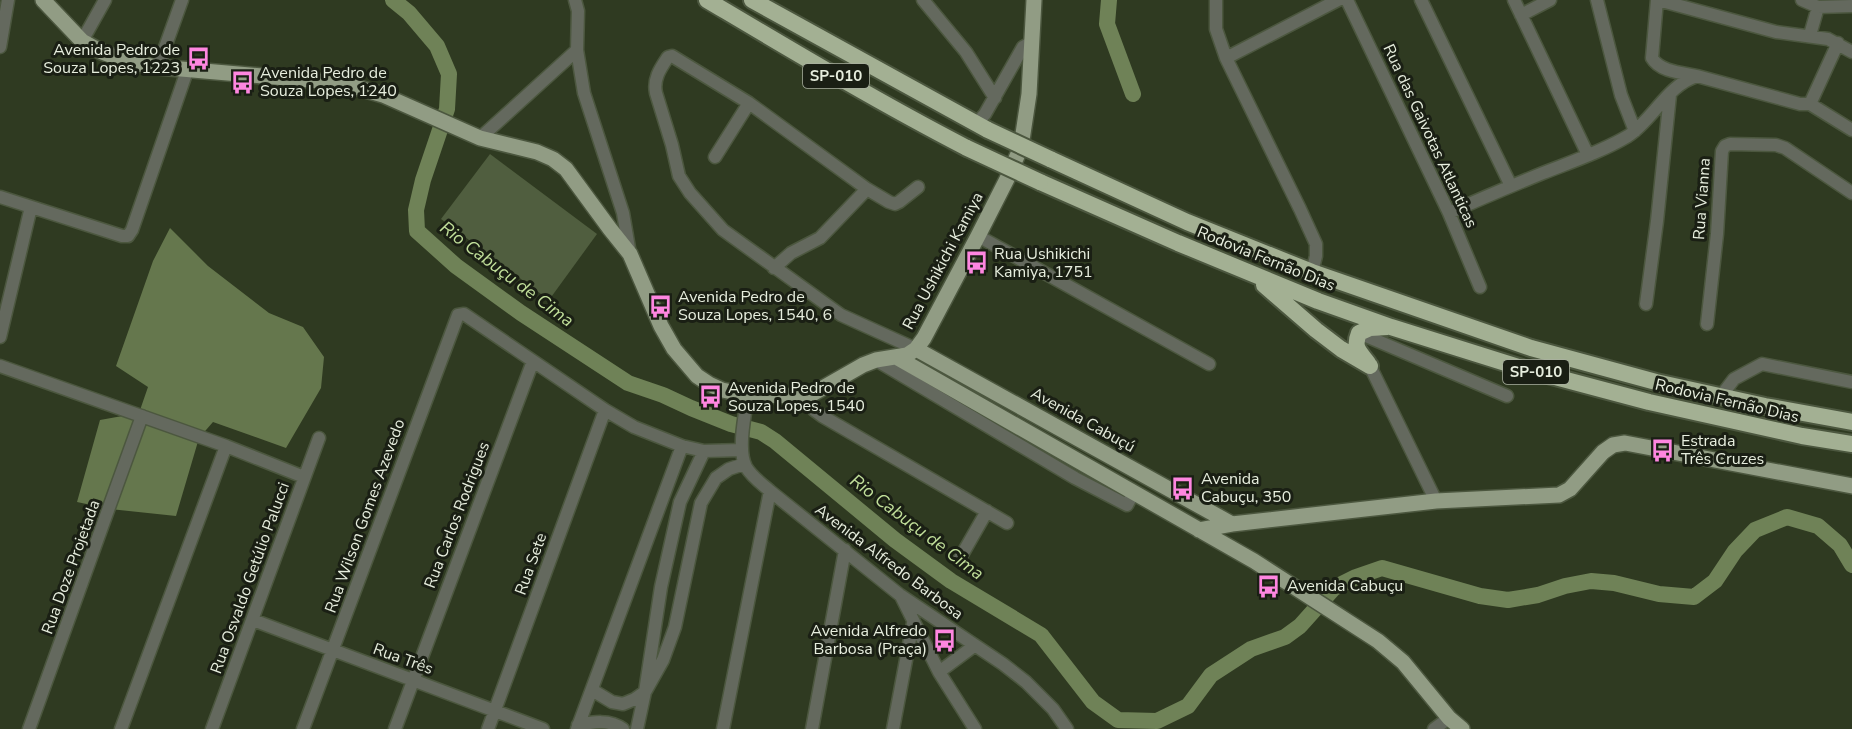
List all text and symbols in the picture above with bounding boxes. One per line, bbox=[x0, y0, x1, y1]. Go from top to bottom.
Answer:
place label: Avenida Pedro de Souza Lopes, 1223 bbox=[43, 39, 180, 79]
street label: Rua das Gaivotas Atlanticas bbox=[1378, 40, 1482, 232]
bus stop icon: Avenida Pedro de Souza Lopes, 1223 bbox=[185, 46, 211, 72]
place label: Avenida Pedro de Souza Lopes, 1240 bbox=[260, 62, 397, 102]
road number: SP-010 bbox=[803, 64, 869, 88]
bus stop icon: Avenida Pedro de Souza Lopes, 1240 bbox=[229, 69, 255, 95]
street label: Rua Vianna bbox=[1688, 157, 1716, 241]
street label: Rua Ushikichi Kamiya bbox=[897, 188, 989, 334]
water label: Rio Cabuçu de Cima bbox=[435, 216, 579, 332]
street label: Rodovia Fernão Dias bbox=[1194, 221, 1338, 297]
place label: Rua Ushikichi Kamiya, 1751 bbox=[994, 243, 1093, 283]
bus stop icon: Rua Ushikichi Kamiya, 1751 bbox=[963, 250, 989, 276]
place label: Avenida Pedro de Souza Lopes, 1540, 6 bbox=[678, 286, 832, 326]
bus stop icon: Avenida Pedro de Souza Lopes, 1540, 6 bbox=[647, 293, 673, 319]
road number: SP-010 bbox=[1503, 360, 1569, 384]
street label: Rodovia Fernão Dias bbox=[1653, 374, 1801, 428]
place label: Avenida Pedro de Souza Lopes, 1540 bbox=[728, 377, 865, 417]
street label: Avenida Cabuçú bbox=[1027, 382, 1139, 458]
bus stop icon: Avenida Pedro de Souza Lopes, 1540 bbox=[697, 384, 723, 410]
street label: Rua Wilson Gomes Azevedo bbox=[320, 416, 410, 616]
place label: Estrada Três Cruzes bbox=[1681, 430, 1764, 470]
bus stop icon: Estrada Três Cruzes bbox=[1650, 437, 1676, 463]
street label: Rua Carlos Rodrigues bbox=[419, 439, 495, 591]
place label: Avenida Cabuçu, 350 bbox=[1201, 468, 1291, 508]
water label: Rio Cabuçu de Cima bbox=[845, 469, 989, 585]
bus stop icon: Avenida Cabuçu, 350 bbox=[1170, 475, 1196, 501]
street label: Rua Osvaldo Getúlio Palucci bbox=[205, 479, 295, 677]
street label: Rua Doze Projetada bbox=[36, 497, 106, 637]
street label: Avenida Alfredo Barbosa bbox=[810, 499, 968, 625]
street label: Rua Sete bbox=[510, 530, 552, 598]
bus stop icon: Avenida Cabuçu bbox=[1256, 573, 1282, 599]
place label: Avenida Cabuçu bbox=[1287, 575, 1403, 597]
place label: Avenida Alfredo Barbosa (Praça) bbox=[810, 620, 927, 660]
bus stop icon: Avenida Alfredo Barbosa (Praça) bbox=[932, 627, 958, 653]
street label: Rua Três bbox=[370, 638, 436, 680]

